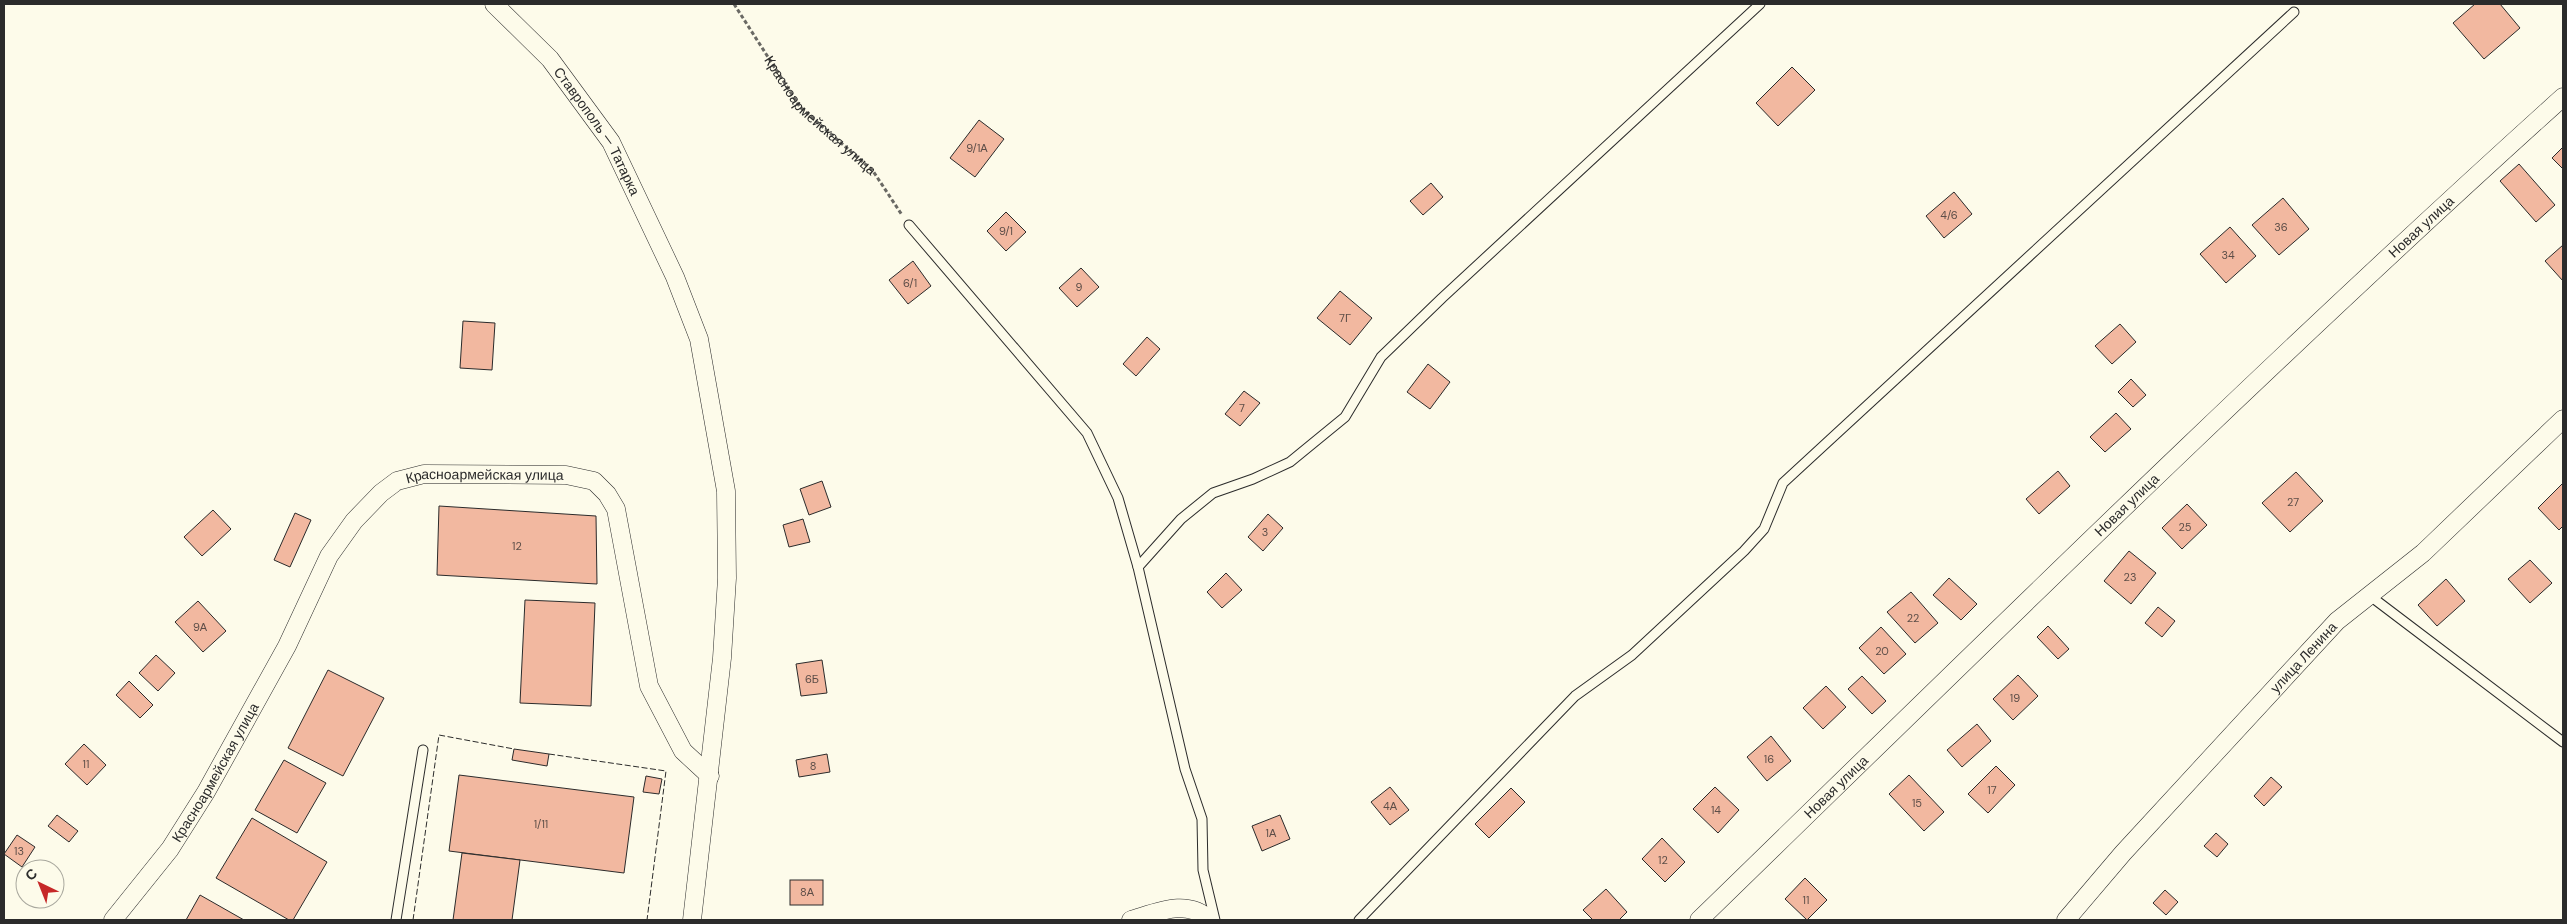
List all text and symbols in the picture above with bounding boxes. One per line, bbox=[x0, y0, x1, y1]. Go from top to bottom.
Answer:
street label: Красноармейская улица bbox=[760, 52, 880, 179]
street label: Ставрополь — Татарка bbox=[550, 63, 644, 198]
house number: 9/1А bbox=[966, 141, 988, 155]
street label: Новая улица bbox=[2385, 192, 2458, 262]
house number: 4/6 bbox=[1940, 208, 1958, 222]
house number: 36 bbox=[2274, 220, 2288, 234]
house number: 9/1 bbox=[999, 224, 1013, 238]
house number: 34 bbox=[2221, 248, 2235, 262]
house number: 6/1 bbox=[903, 276, 917, 290]
house number: 9 bbox=[1076, 280, 1083, 294]
house number: 7Г bbox=[1339, 311, 1351, 325]
house number: 7 bbox=[1239, 401, 1245, 415]
street label: Красноармейская улица bbox=[404, 465, 564, 487]
street label: Новая улица bbox=[2091, 470, 2163, 540]
house number: 27 bbox=[2287, 495, 2299, 509]
house number: 25 bbox=[2178, 520, 2192, 534]
house number: 3 bbox=[1262, 525, 1268, 539]
house number: 12 bbox=[512, 539, 522, 553]
house number: 23 bbox=[2124, 570, 2136, 584]
house number: 22 bbox=[1907, 611, 1919, 625]
street label: улица Ленина bbox=[2266, 618, 2341, 697]
house number: 9А bbox=[193, 620, 208, 634]
house number: 20 bbox=[1875, 644, 1889, 658]
house number: 6Б bbox=[805, 672, 819, 686]
house number: 19 bbox=[2010, 691, 2020, 705]
street label: Красноармейская улица bbox=[168, 699, 263, 845]
street label: Новая улица bbox=[1800, 751, 1872, 822]
house number: 16 bbox=[1764, 752, 1774, 766]
house number: 11 bbox=[83, 757, 89, 771]
house number: 8 bbox=[810, 759, 816, 773]
house number: 17 bbox=[1987, 783, 1997, 797]
house number: 15 bbox=[1912, 796, 1922, 810]
house number: 4А bbox=[1383, 799, 1398, 813]
house number: 14 bbox=[1711, 803, 1721, 817]
house number: 1/11 bbox=[534, 817, 548, 831]
house number: 1А bbox=[1266, 826, 1277, 840]
house number: 13 bbox=[14, 844, 24, 858]
house number: 12 bbox=[1658, 853, 1668, 867]
north arrow bbox=[15, 859, 65, 909]
text: С bbox=[21, 864, 41, 885]
house number: 8А bbox=[800, 885, 815, 899]
house number: 11 bbox=[1803, 893, 1809, 907]

